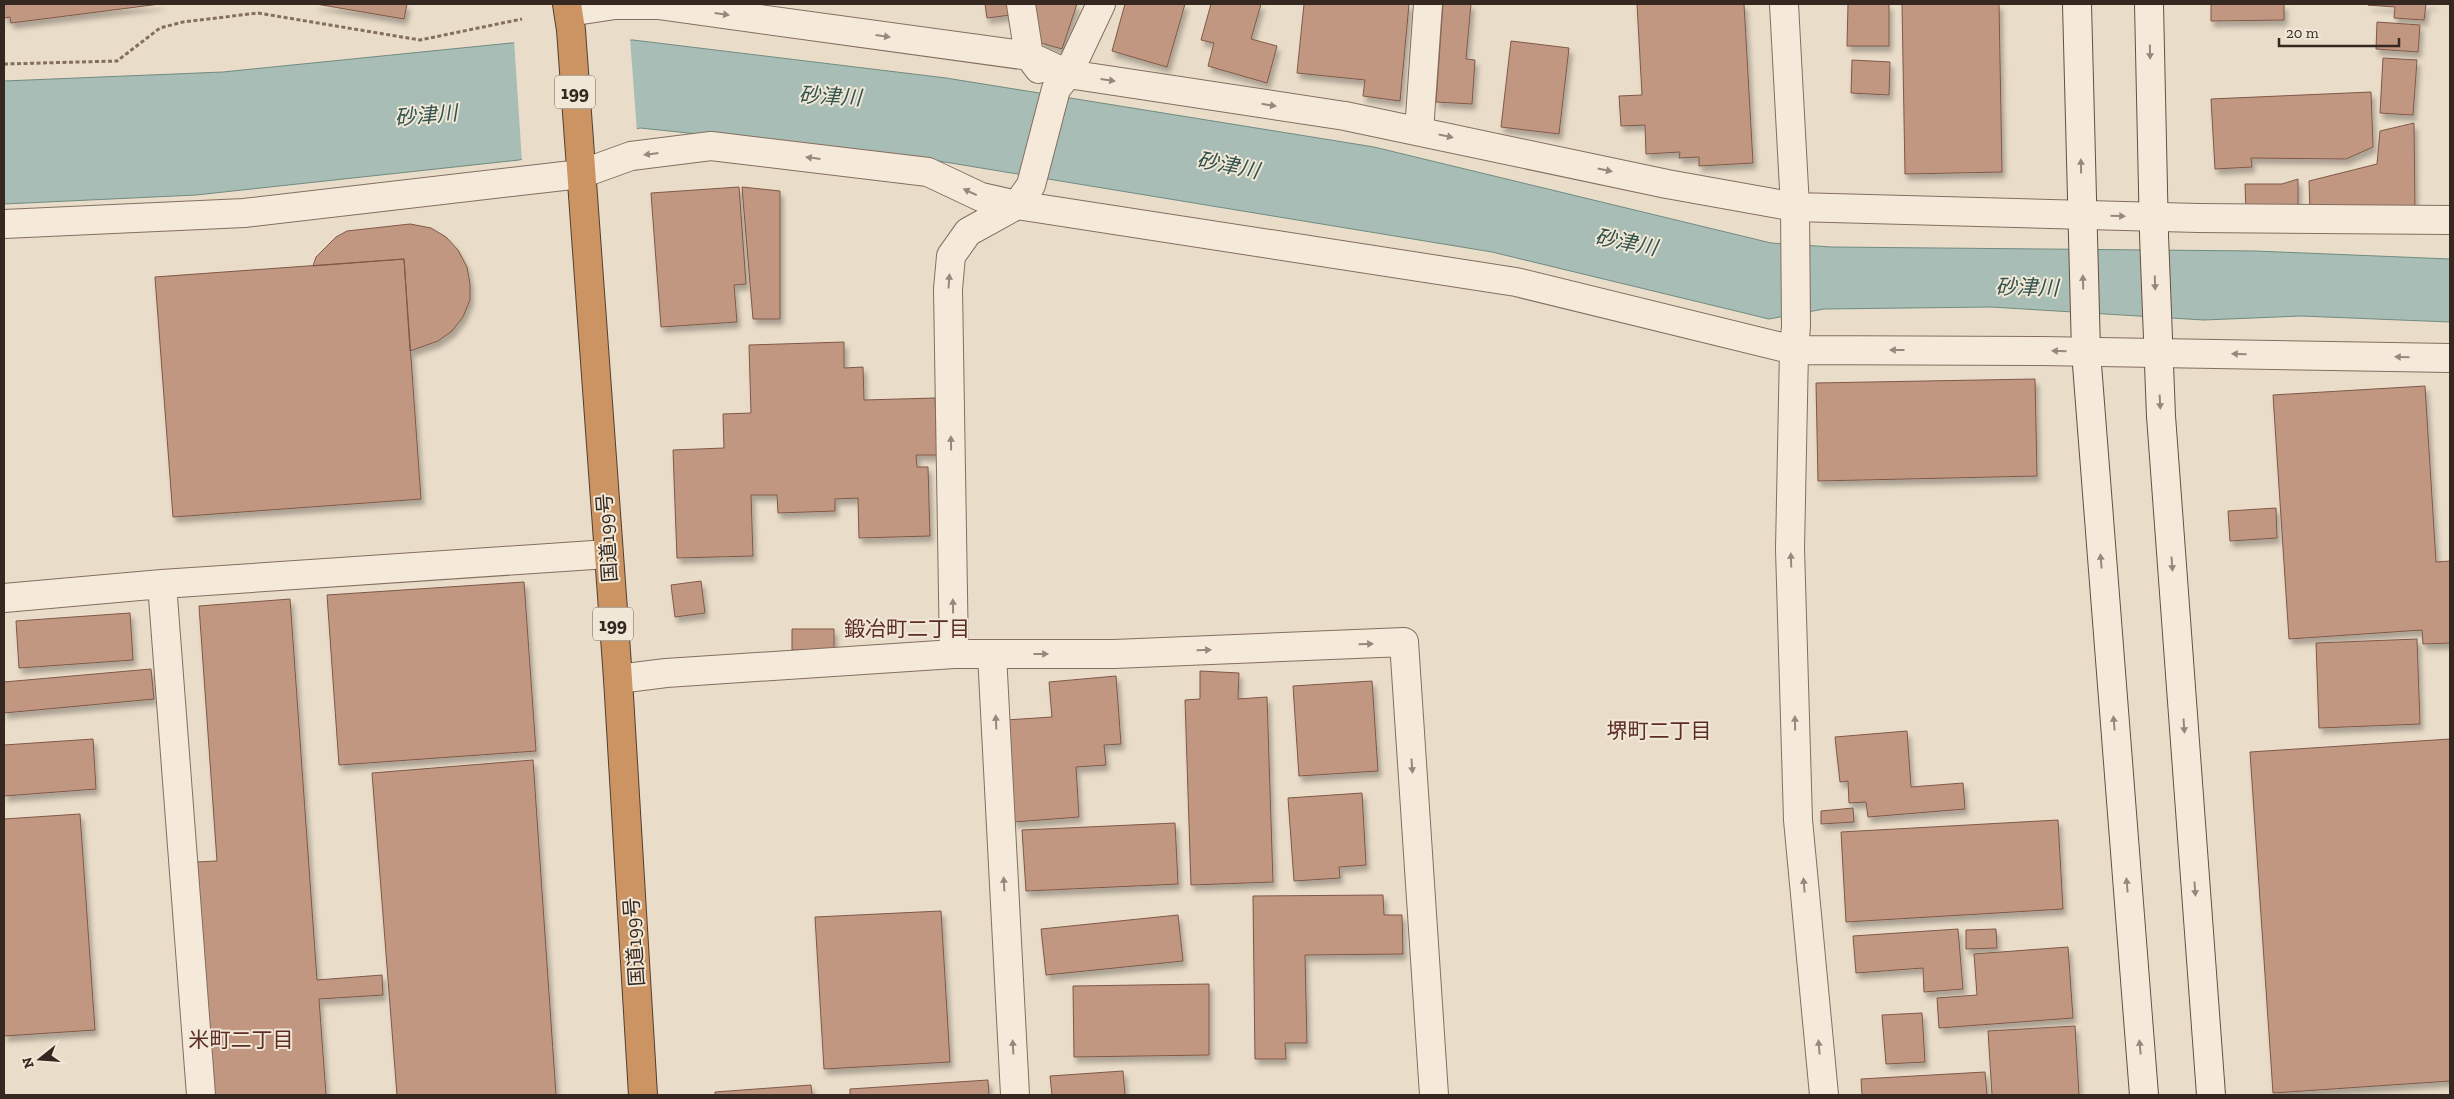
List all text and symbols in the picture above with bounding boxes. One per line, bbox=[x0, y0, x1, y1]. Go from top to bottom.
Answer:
one-way arrow bbox=[714, 10, 730, 18]
scale bar bbox=[2279, 15, 2399, 47]
text: 20 m bbox=[2286, 24, 2319, 42]
one-way arrow bbox=[875, 32, 891, 40]
one-way arrow bbox=[2147, 45, 2155, 61]
road number: 199 bbox=[555, 75, 595, 108]
one-way arrow bbox=[1100, 77, 1116, 85]
water label: 砂津川 bbox=[798, 82, 864, 110]
water label: 砂津川 bbox=[394, 100, 460, 130]
one-way arrow bbox=[1261, 101, 1277, 109]
one-way arrow bbox=[1438, 132, 1453, 140]
water label: 砂津川 bbox=[1195, 147, 1263, 184]
one-way arrow bbox=[643, 150, 659, 158]
one-way arrow bbox=[804, 154, 820, 162]
one-way arrow bbox=[2077, 157, 2085, 173]
one-way arrow bbox=[1597, 167, 1613, 175]
one-way arrow bbox=[963, 188, 977, 196]
one-way arrow bbox=[2110, 212, 2126, 220]
water label: 砂津川 bbox=[1593, 224, 1661, 261]
one-way arrow bbox=[945, 272, 953, 288]
water label: 砂津川 bbox=[1995, 274, 2061, 300]
one-way arrow bbox=[2079, 274, 2087, 290]
one-way arrow bbox=[2151, 276, 2159, 292]
one-way arrow bbox=[1888, 346, 1904, 354]
one-way arrow bbox=[2051, 347, 2067, 355]
one-way arrow bbox=[2231, 350, 2247, 358]
one-way arrow bbox=[2393, 353, 2409, 361]
one-way arrow bbox=[2157, 395, 2165, 411]
one-way arrow bbox=[947, 435, 955, 451]
street label: 国道199号 bbox=[592, 493, 622, 583]
one-way arrow bbox=[1787, 552, 1795, 568]
one-way arrow bbox=[2097, 552, 2105, 568]
one-way arrow bbox=[2168, 557, 2176, 573]
one-way arrow bbox=[949, 597, 957, 613]
road number: 199 bbox=[593, 608, 633, 640]
district label: 鍛冶町二丁目 bbox=[844, 616, 970, 641]
one-way arrow bbox=[1358, 639, 1374, 647]
one-way arrow bbox=[1196, 646, 1212, 654]
one-way arrow bbox=[1033, 650, 1049, 658]
one-way arrow bbox=[991, 714, 999, 730]
one-way arrow bbox=[1791, 714, 1799, 730]
one-way arrow bbox=[2110, 714, 2118, 730]
district label: 堺町二丁目 bbox=[1607, 718, 1712, 743]
one-way arrow bbox=[2180, 719, 2188, 735]
one-way arrow bbox=[1409, 759, 1417, 775]
one-way arrow bbox=[1000, 876, 1008, 892]
one-way arrow bbox=[2123, 876, 2131, 892]
one-way arrow bbox=[1800, 877, 1808, 893]
one-way arrow bbox=[2192, 881, 2200, 897]
street label: 国道199号 bbox=[619, 897, 649, 987]
district label: 米町二丁目 bbox=[189, 1027, 294, 1052]
north arrow bbox=[15, 1034, 65, 1084]
one-way arrow bbox=[1008, 1038, 1016, 1054]
one-way arrow bbox=[1815, 1038, 1823, 1054]
one-way arrow bbox=[2136, 1038, 2144, 1054]
text: N bbox=[18, 1055, 38, 1070]

